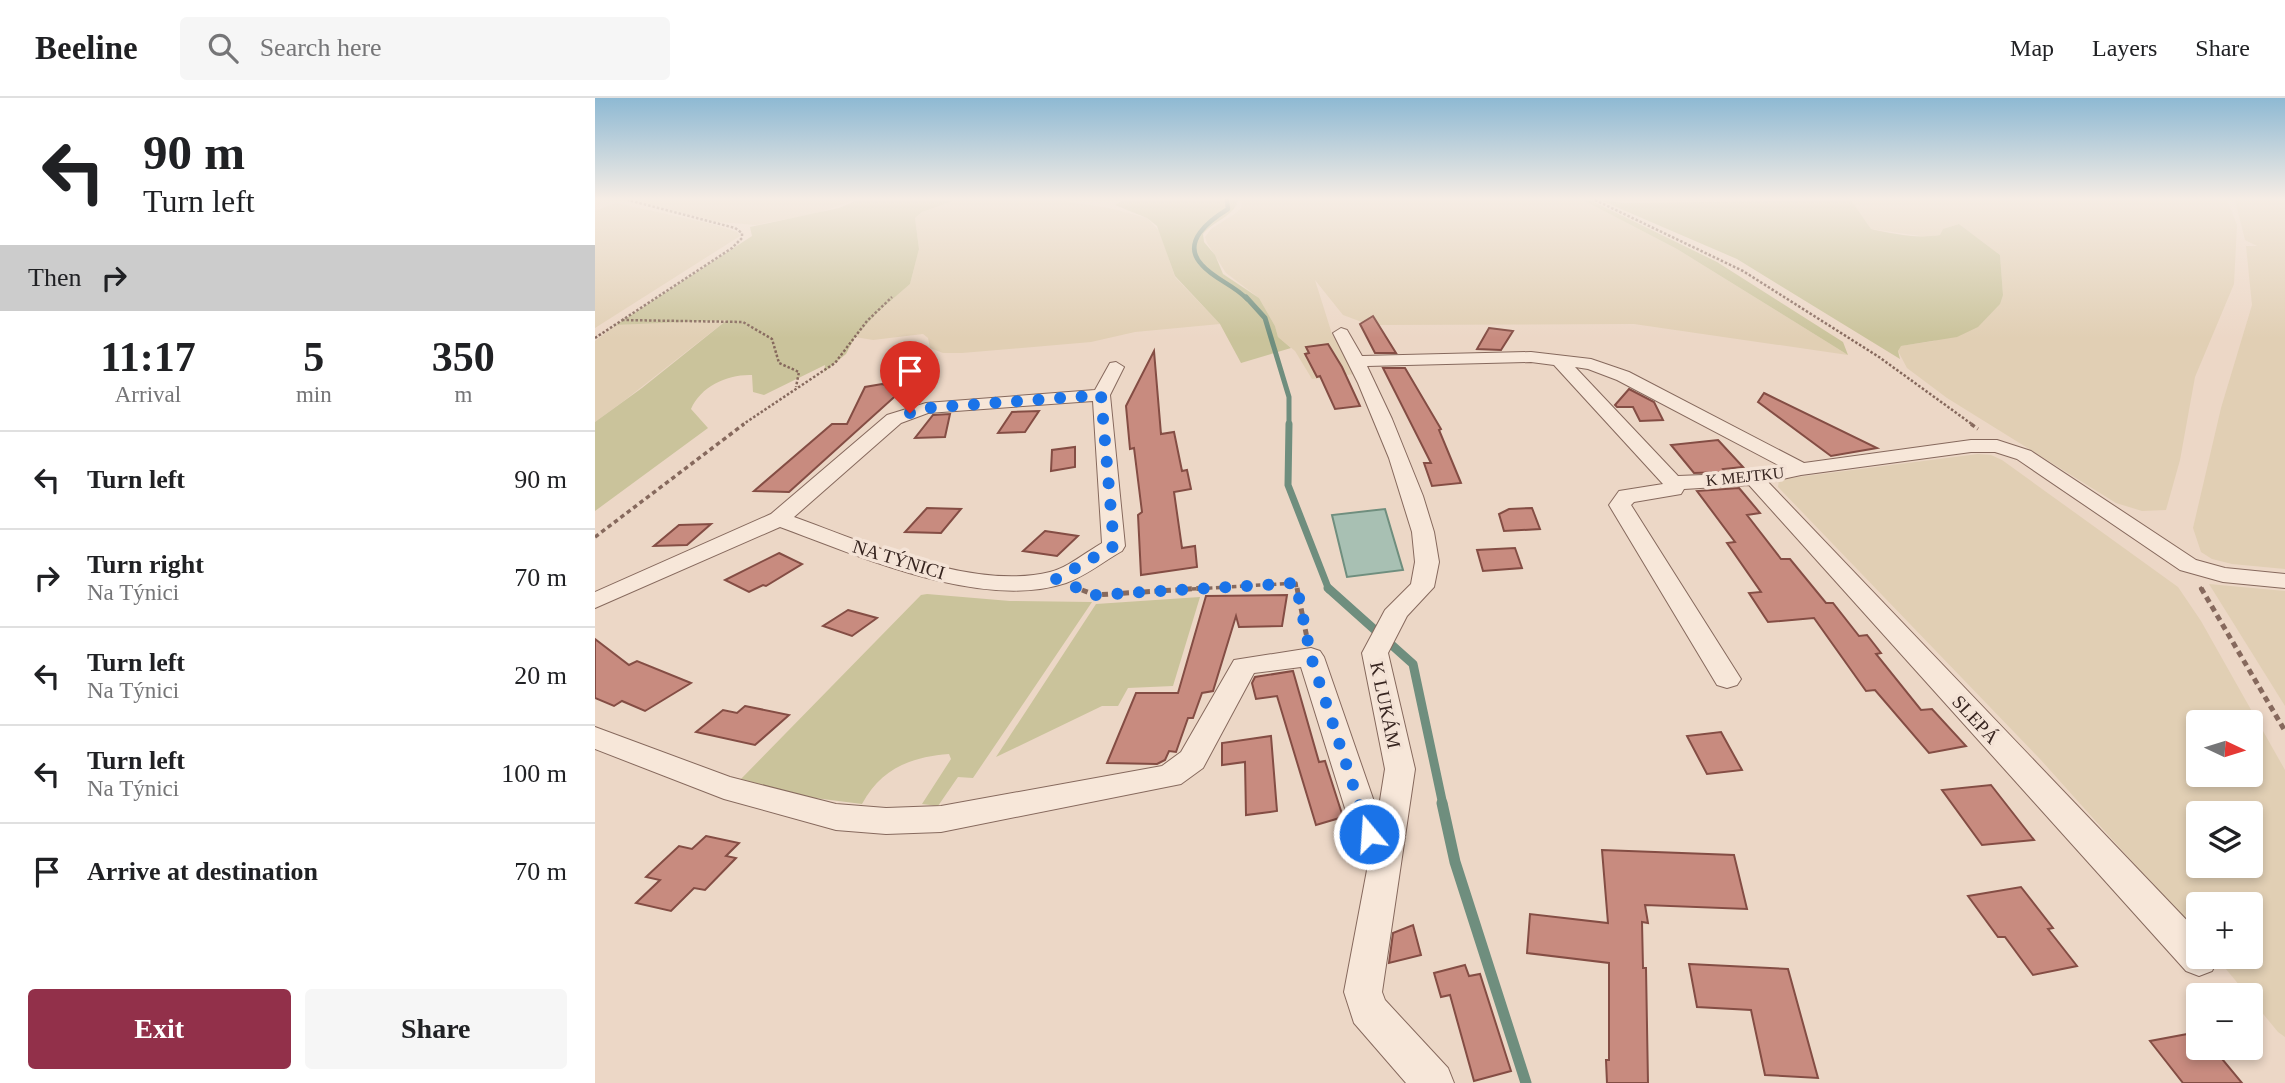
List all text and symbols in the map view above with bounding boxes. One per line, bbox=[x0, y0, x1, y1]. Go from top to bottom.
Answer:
search box bbox=[180, 17, 670, 80]
icon: search bbox=[204, 29, 242, 67]
text: Beeline bbox=[35, 30, 138, 66]
text: Search here bbox=[260, 33, 382, 62]
text: Map bbox=[2010, 35, 2054, 61]
text: Layers bbox=[2092, 35, 2157, 61]
text: Share bbox=[2195, 35, 2250, 61]
text: 90 m bbox=[143, 125, 245, 180]
icon: left bbox=[28, 126, 119, 217]
text: Turn left bbox=[143, 183, 255, 219]
icon: right bbox=[95, 259, 133, 297]
text: Then bbox=[28, 263, 81, 292]
text: 11:17 bbox=[100, 334, 196, 380]
text: 5 bbox=[303, 334, 324, 380]
text: 350 bbox=[432, 334, 495, 380]
pin bbox=[880, 341, 940, 413]
icon: arrive bbox=[891, 352, 929, 390]
text: Arrival bbox=[115, 382, 181, 407]
text: min bbox=[296, 382, 332, 407]
text: m bbox=[454, 382, 472, 407]
icon: left bbox=[28, 461, 66, 499]
street label: K MEJTKU bbox=[1705, 464, 1785, 489]
text: Turn left bbox=[87, 465, 185, 494]
text: 90 m bbox=[514, 465, 567, 494]
street label: NA TÝNICI bbox=[850, 536, 947, 583]
text: Turn right bbox=[87, 550, 204, 579]
icon: right bbox=[28, 559, 66, 597]
text: 70 m bbox=[514, 563, 567, 592]
text: Na Týnici bbox=[87, 580, 179, 605]
text: Turn left bbox=[87, 648, 185, 677]
icon: left bbox=[28, 657, 66, 695]
street label: K LUKÁM bbox=[1366, 660, 1405, 750]
text: 20 m bbox=[514, 661, 567, 690]
text: Na Týnici bbox=[87, 678, 179, 703]
street label: SLEPÁ bbox=[1948, 691, 2003, 748]
north arrow bbox=[2186, 710, 2263, 788]
map controls bbox=[2186, 710, 2263, 1060]
text: Turn left bbox=[87, 746, 185, 775]
icon: left bbox=[28, 755, 66, 793]
text: 100 m bbox=[501, 759, 567, 788]
text: Na Týnici bbox=[87, 776, 179, 801]
position arrow bbox=[1332, 797, 1406, 871]
button: layers bbox=[2186, 801, 2263, 878]
icon: arrive bbox=[28, 853, 66, 891]
text: Arrive at destination bbox=[87, 857, 318, 886]
text: 70 m bbox=[514, 857, 567, 886]
button: + bbox=[2186, 892, 2263, 969]
button: − bbox=[2186, 983, 2263, 1060]
button: Exit bbox=[28, 989, 291, 1069]
button: Share bbox=[305, 989, 567, 1069]

